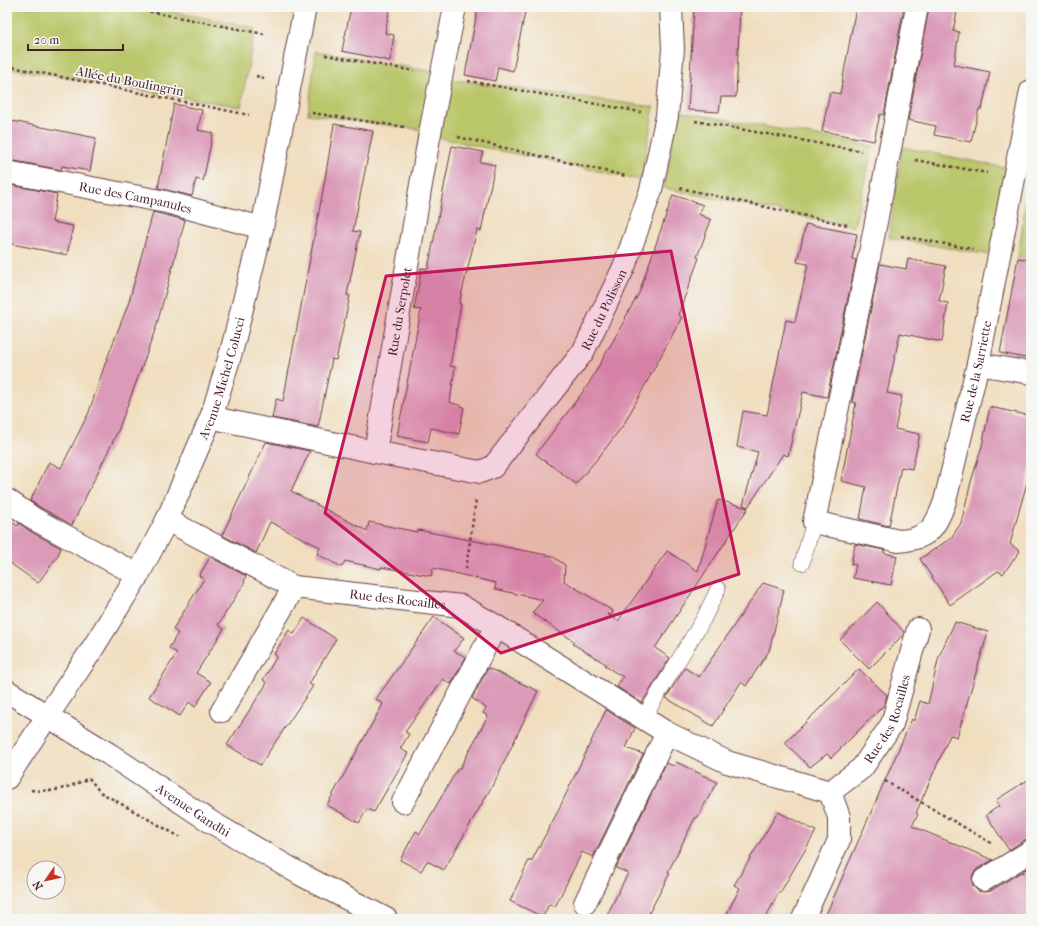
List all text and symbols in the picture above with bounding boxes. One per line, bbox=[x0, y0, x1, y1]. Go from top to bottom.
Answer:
scale bar bbox=[28, 26, 123, 52]
text: 20 m bbox=[34, 33, 59, 47]
street label: Allée du Boulingrin bbox=[74, 63, 186, 99]
street label: Rue des Campanules bbox=[78, 178, 194, 216]
street label: Rue du Serpolet bbox=[384, 265, 414, 357]
street label: Rue du Polisson bbox=[578, 266, 630, 352]
street label: Avenue Michel Colucci bbox=[195, 315, 247, 442]
street label: Rue de la Sarriette bbox=[957, 318, 994, 424]
street label: Rue des Rocailles bbox=[349, 586, 447, 612]
street label: Rue des Rocailles bbox=[860, 673, 913, 766]
street label: Avenue Gandhi bbox=[152, 780, 233, 839]
north arrow bbox=[26, 860, 66, 900]
text: N bbox=[30, 878, 46, 892]

